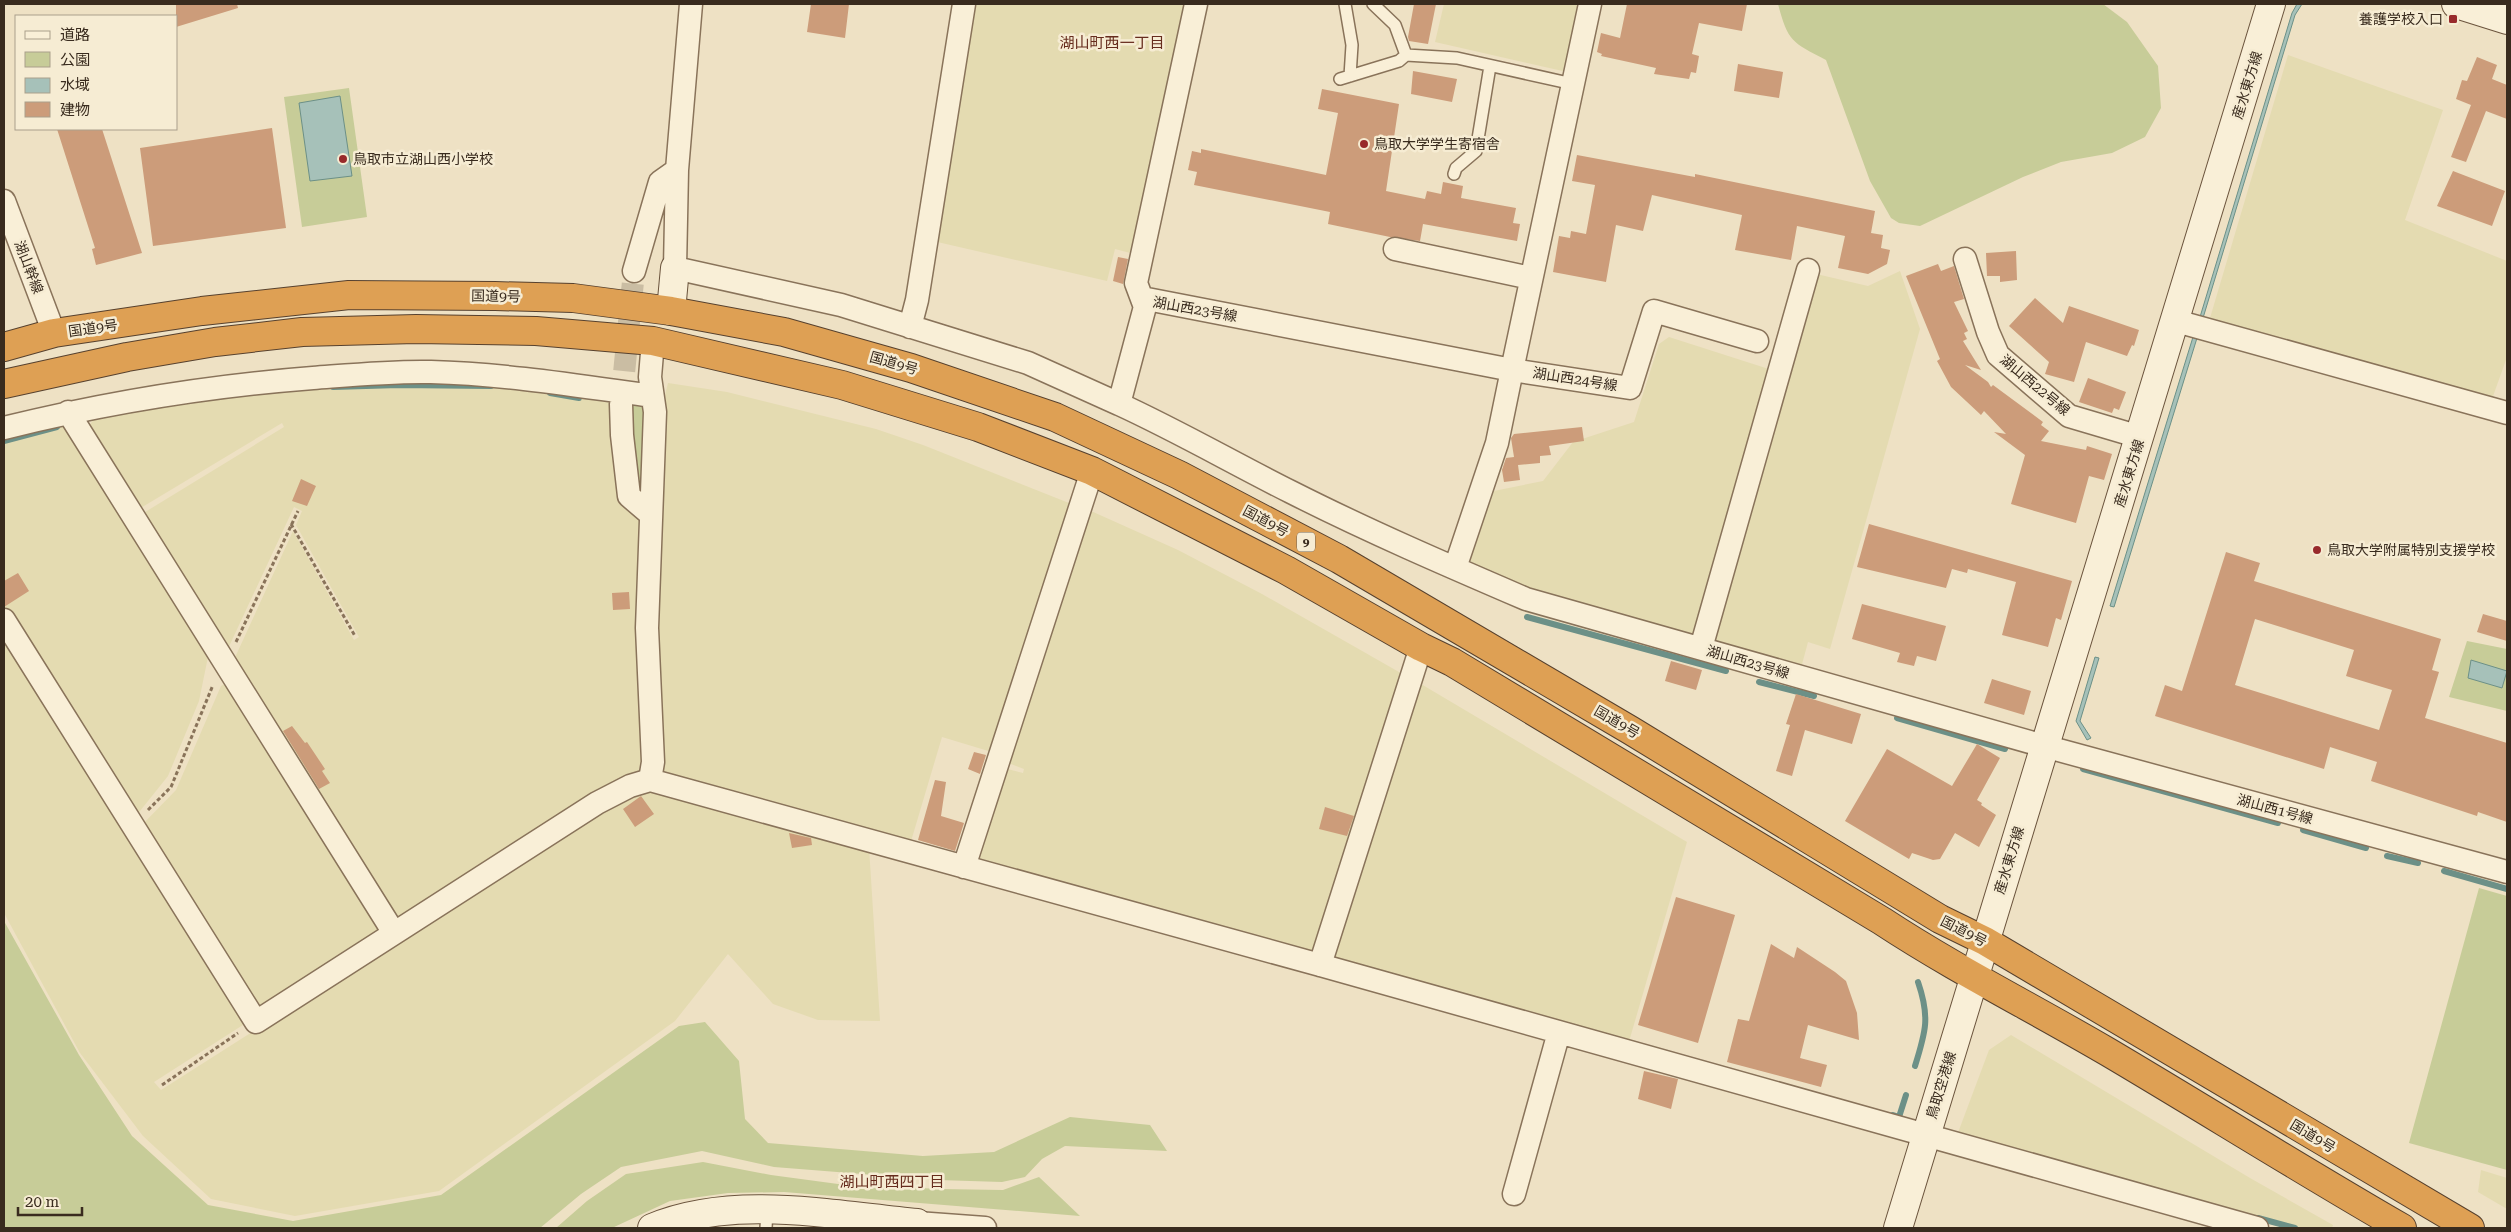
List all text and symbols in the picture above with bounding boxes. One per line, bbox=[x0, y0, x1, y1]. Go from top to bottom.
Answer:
place label: 養護学校入口 bbox=[2359, 11, 2443, 27]
marker: 養護学校入口 bbox=[2447, 13, 2459, 25]
legend bbox=[15, 15, 178, 130]
text: 道路 bbox=[60, 26, 90, 44]
district label: 湖山町西一丁目 bbox=[1059, 34, 1165, 52]
street label: 産水東方線 bbox=[2229, 49, 2265, 121]
text: 公園 bbox=[60, 51, 90, 69]
text: 水域 bbox=[60, 76, 90, 94]
text: 建物 bbox=[60, 101, 90, 119]
place label: 鳥取大学学生寄宿舎 bbox=[1374, 136, 1500, 152]
marker: 鳥取大学学生寄宿舎 bbox=[1358, 138, 1370, 150]
place label: 鳥取市立湖山西小学校 bbox=[353, 151, 493, 167]
marker: 鳥取市立湖山西小学校 bbox=[337, 153, 349, 165]
street label: 湖山幹線 bbox=[11, 238, 47, 296]
street label: 国道9号 bbox=[471, 288, 521, 304]
street label: 湖山西23号線 bbox=[1151, 294, 1239, 324]
street label: 国道9号 bbox=[67, 317, 119, 339]
street label: 国道9号 bbox=[868, 348, 920, 378]
street label: 湖山西22号線 bbox=[1997, 351, 2073, 419]
street label: 湖山西24号線 bbox=[1531, 364, 1619, 394]
street label: 産水東方線 bbox=[2111, 437, 2147, 509]
street label: 国道9号 bbox=[1240, 502, 1292, 540]
road number: 9 bbox=[1297, 532, 1315, 552]
place label: 鳥取大学附属特別支援学校 bbox=[2327, 542, 2495, 558]
marker: 鳥取大学附属特別支援学校 bbox=[2311, 544, 2323, 556]
street label: 湖山西23号線 bbox=[1705, 643, 1791, 681]
street label: 国道9号 bbox=[1591, 703, 1643, 741]
street label: 湖山西1号線 bbox=[2235, 791, 2315, 827]
street label: 産水東方線 bbox=[1991, 824, 2027, 896]
street label: 国道9号 bbox=[1938, 913, 1990, 949]
street label: 鳥取空港線 bbox=[1923, 1049, 1959, 1121]
street label: 国道9号 bbox=[2288, 1116, 2338, 1156]
district label: 湖山町西四丁目 bbox=[839, 1173, 945, 1191]
scale bar bbox=[18, 1184, 81, 1216]
text: 20 m bbox=[25, 1193, 60, 1211]

